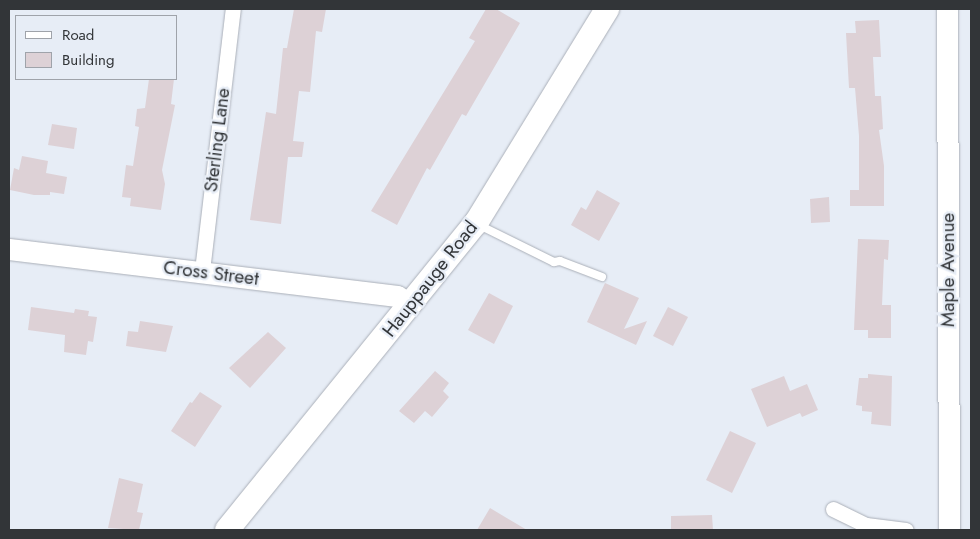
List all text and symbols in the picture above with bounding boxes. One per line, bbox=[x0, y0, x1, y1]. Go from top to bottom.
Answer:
legend bbox=[15, 15, 178, 80]
text: Road bbox=[62, 24, 94, 46]
text: Building bbox=[62, 49, 114, 71]
street label: Sterling Lane bbox=[199, 87, 235, 193]
street label: Maple Avenue bbox=[937, 213, 959, 327]
street label: Hauppauge Road bbox=[378, 217, 482, 341]
street label: Cross Street bbox=[162, 256, 260, 290]

